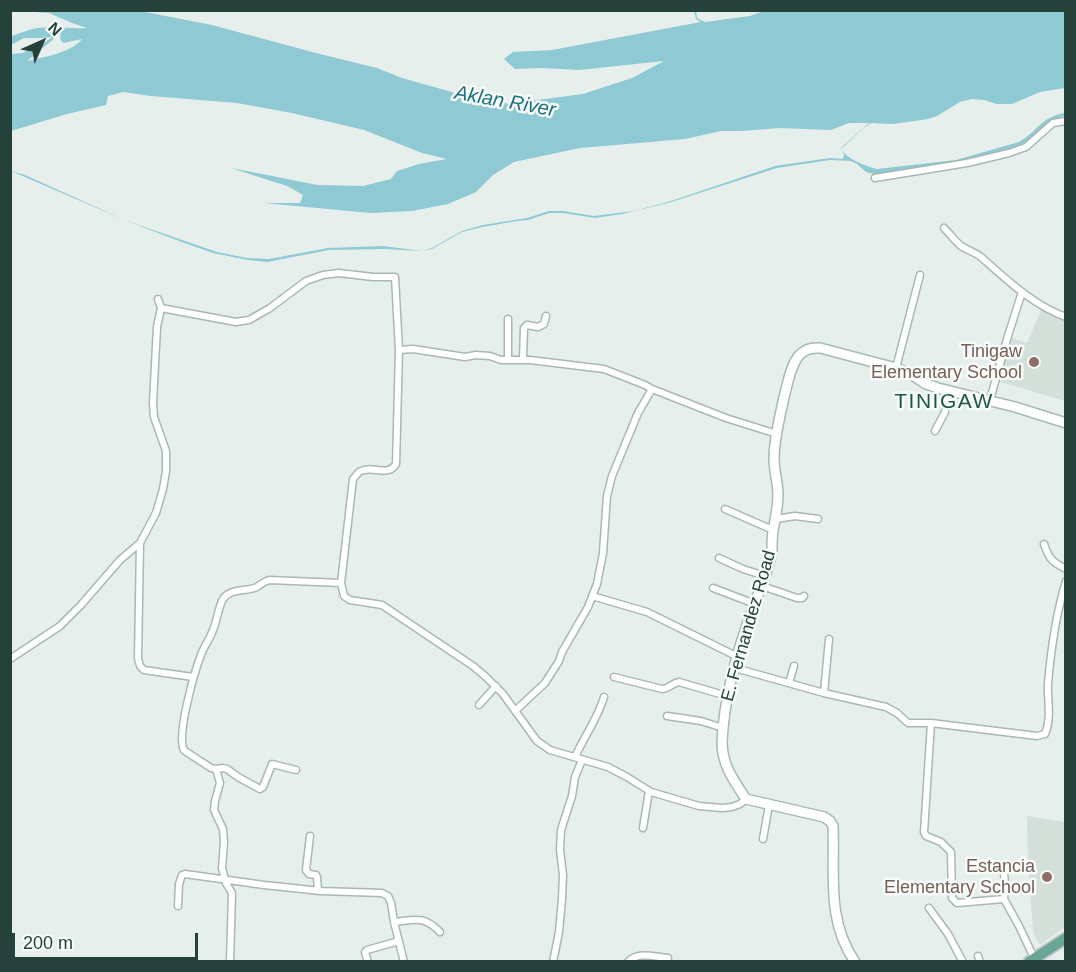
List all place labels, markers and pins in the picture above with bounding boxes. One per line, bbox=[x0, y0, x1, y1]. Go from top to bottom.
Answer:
place label: Tinigaw Elementary School bbox=[871, 341, 1022, 384]
marker: Tinigaw Elementary School bbox=[1027, 355, 1041, 369]
place label: Estancia Elementary School bbox=[884, 856, 1035, 898]
marker: Estancia Elementary School bbox=[1040, 870, 1054, 884]

